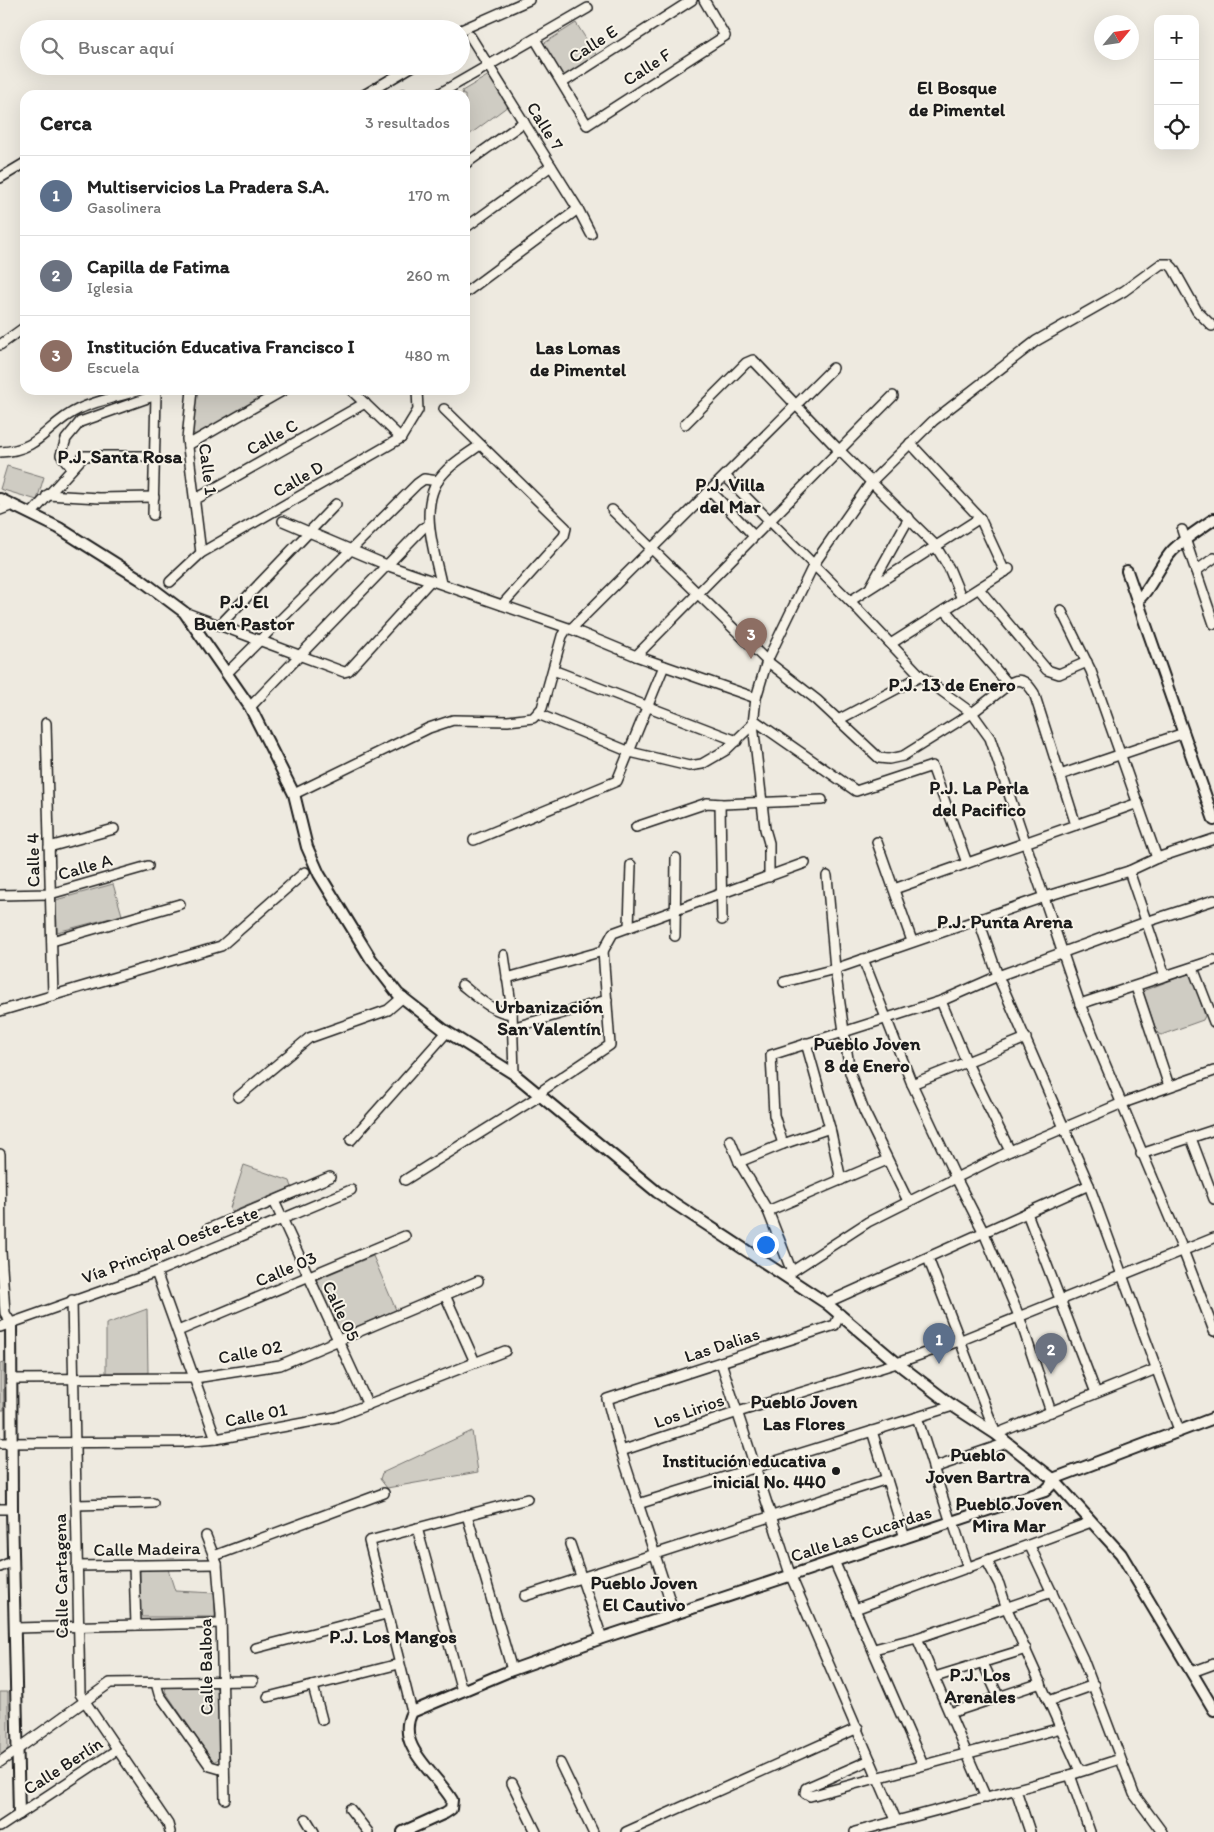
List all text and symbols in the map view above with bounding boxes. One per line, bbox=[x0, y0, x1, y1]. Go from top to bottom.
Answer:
north arrow bbox=[1094, 15, 1139, 60]
map controls bbox=[1154, 15, 1199, 150]
button: + bbox=[1154, 15, 1199, 60]
search box bbox=[20, 20, 470, 75]
street label: Calle E bbox=[564, 20, 622, 68]
icon: search bbox=[38, 34, 66, 62]
text: Buscar aquí bbox=[78, 36, 174, 59]
street label: Calle F bbox=[619, 43, 676, 91]
button: − bbox=[1154, 60, 1199, 105]
district label: El Bosque de Pimentel bbox=[909, 76, 1006, 121]
street label: Calle 7 bbox=[522, 98, 568, 154]
button: locate bbox=[1154, 105, 1199, 150]
text: Cerca bbox=[40, 110, 92, 135]
text: 3 resultados bbox=[365, 113, 450, 132]
text: Multiservicios La Pradera S.A. bbox=[87, 175, 329, 198]
text: 1 bbox=[52, 186, 60, 205]
text: 170 m bbox=[408, 186, 450, 205]
text: Gasolinera bbox=[87, 198, 161, 217]
text: Capilla de Fatima bbox=[87, 255, 230, 278]
text: 2 bbox=[52, 266, 60, 285]
text: 260 m bbox=[406, 266, 450, 285]
text: Iglesia bbox=[87, 278, 133, 297]
text: Institución Educativa Francisco I bbox=[87, 335, 355, 358]
district label: Las Lomas de Pimentel bbox=[530, 336, 627, 381]
text: 3 bbox=[52, 346, 60, 365]
text: 480 m bbox=[405, 346, 450, 365]
text: Escuela bbox=[87, 358, 140, 377]
street label: Calle C bbox=[242, 414, 302, 460]
street label: Calle 1 bbox=[194, 442, 222, 496]
district label: P.J. Santa Rosa bbox=[58, 445, 184, 468]
street label: Calle D bbox=[269, 456, 327, 502]
district label: P.J. Villa del Mar bbox=[695, 473, 765, 518]
district label: P.J. El Buen Pastor bbox=[194, 590, 295, 635]
pin: 3 bbox=[735, 618, 767, 659]
district label: P.J. 13 de Enero bbox=[888, 673, 1016, 696]
district label: P.J. La Perla del Pacifico bbox=[929, 776, 1029, 821]
street label: Calle 4 bbox=[22, 832, 44, 887]
street label: Calle A bbox=[55, 849, 115, 885]
district label: P.J. Punta Arena bbox=[937, 910, 1074, 933]
district label: Urbanización San Valentín bbox=[495, 995, 603, 1040]
district label: Pueblo Joven 8 de Enero bbox=[814, 1032, 921, 1077]
street label: Vía Principal Oeste-Este bbox=[79, 1201, 261, 1289]
your location bbox=[753, 1232, 779, 1258]
street label: Calle 03 bbox=[252, 1246, 320, 1292]
street label: Calle 05 bbox=[317, 1277, 365, 1345]
street label: Las Dalias bbox=[682, 1322, 762, 1368]
pin: 1 bbox=[923, 1323, 955, 1364]
pin: 2 bbox=[1035, 1333, 1067, 1374]
street label: Calle 02 bbox=[216, 1335, 284, 1369]
street label: Los Lirios bbox=[651, 1389, 727, 1433]
district label: Pueblo Joven Las Flores bbox=[751, 1390, 858, 1435]
street label: Calle 01 bbox=[223, 1398, 289, 1432]
district label: Pueblo Joven Bartra bbox=[925, 1443, 1031, 1488]
place label: Institución educativa inicial No. 440 bbox=[662, 1450, 826, 1493]
marker: Institución educativa inicial No. 440 bbox=[830, 1465, 842, 1477]
district label: Pueblo Joven Mira Mar bbox=[956, 1492, 1063, 1537]
street label: Calle Las Cucardas bbox=[788, 1501, 934, 1567]
street label: Calle Cartagena bbox=[49, 1513, 73, 1639]
street label: Calle Madeira bbox=[93, 1537, 201, 1561]
district label: Pueblo Joven El Cautivo bbox=[591, 1571, 698, 1616]
street label: Calle Balboa bbox=[194, 1618, 218, 1716]
district label: P.J. Los Mangos bbox=[329, 1625, 457, 1648]
district label: P.J. Los Arenales bbox=[943, 1663, 1016, 1708]
street label: Calle Berlín bbox=[19, 1732, 107, 1800]

